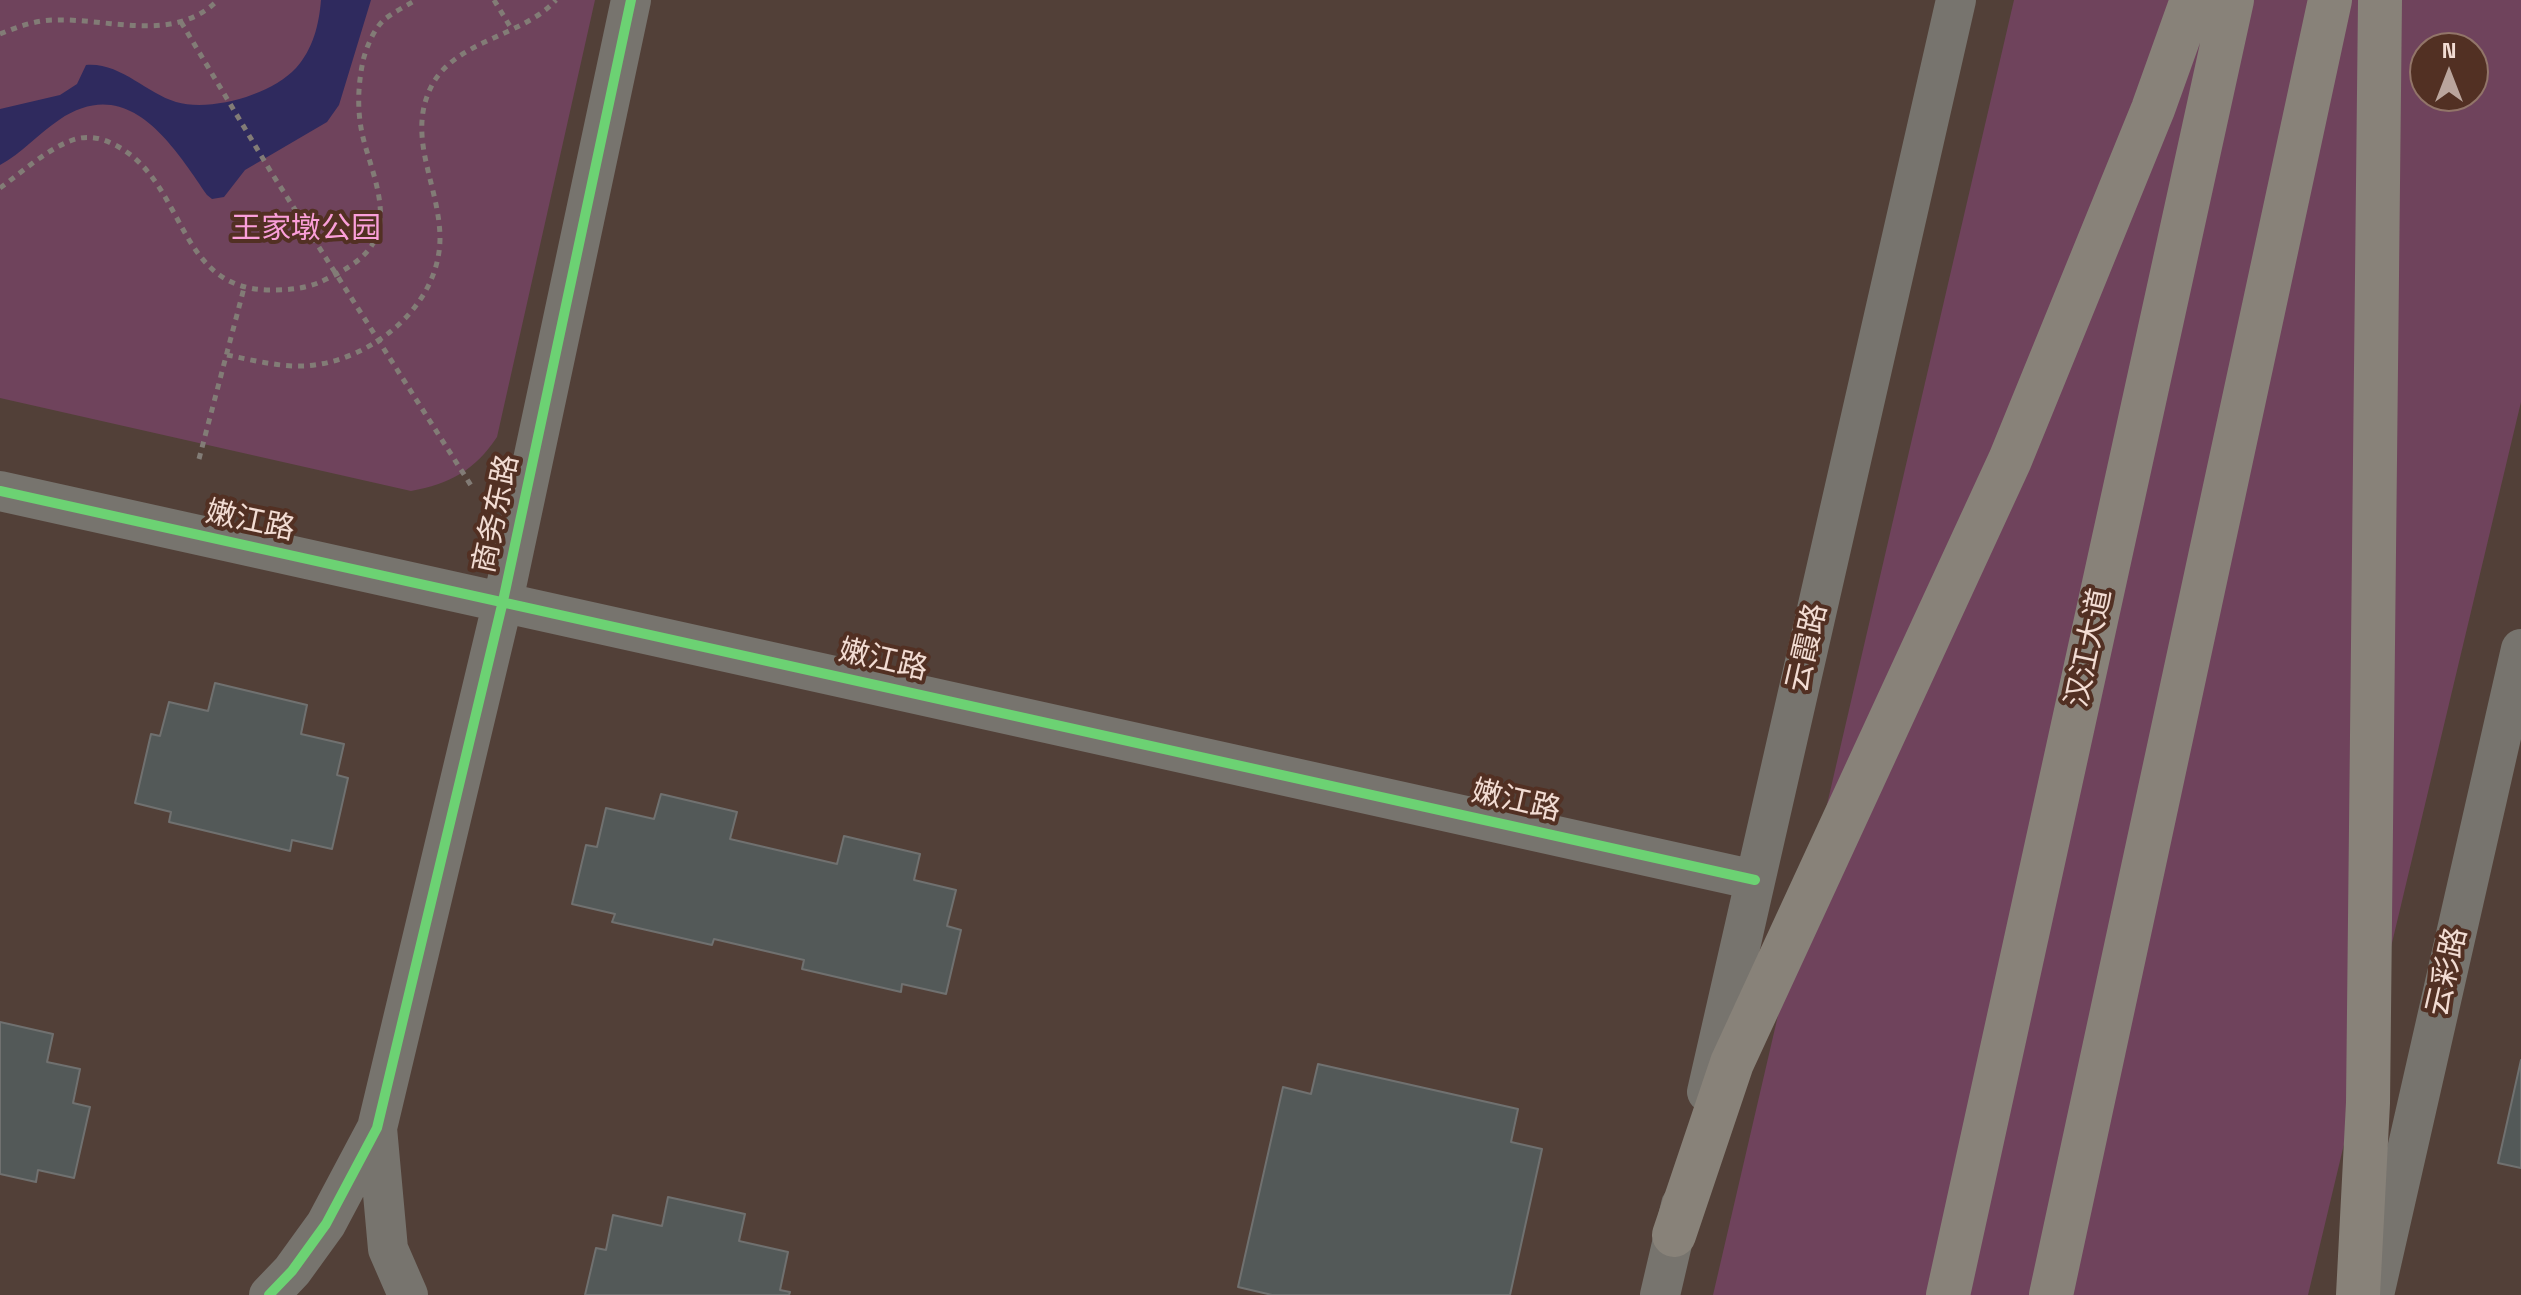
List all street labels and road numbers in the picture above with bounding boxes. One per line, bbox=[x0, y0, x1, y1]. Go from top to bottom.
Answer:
street label: 商务东路 bbox=[467, 452, 527, 576]
street label: 嫩江路 bbox=[202, 495, 298, 549]
street label: 汉江大道 bbox=[2060, 586, 2120, 710]
street label: 云霞路 bbox=[1780, 600, 1836, 696]
street label: 嫩江路 bbox=[835, 633, 931, 689]
street label: 嫩江路 bbox=[1468, 774, 1564, 830]
street label: 云彩路 bbox=[2420, 924, 2476, 1020]

